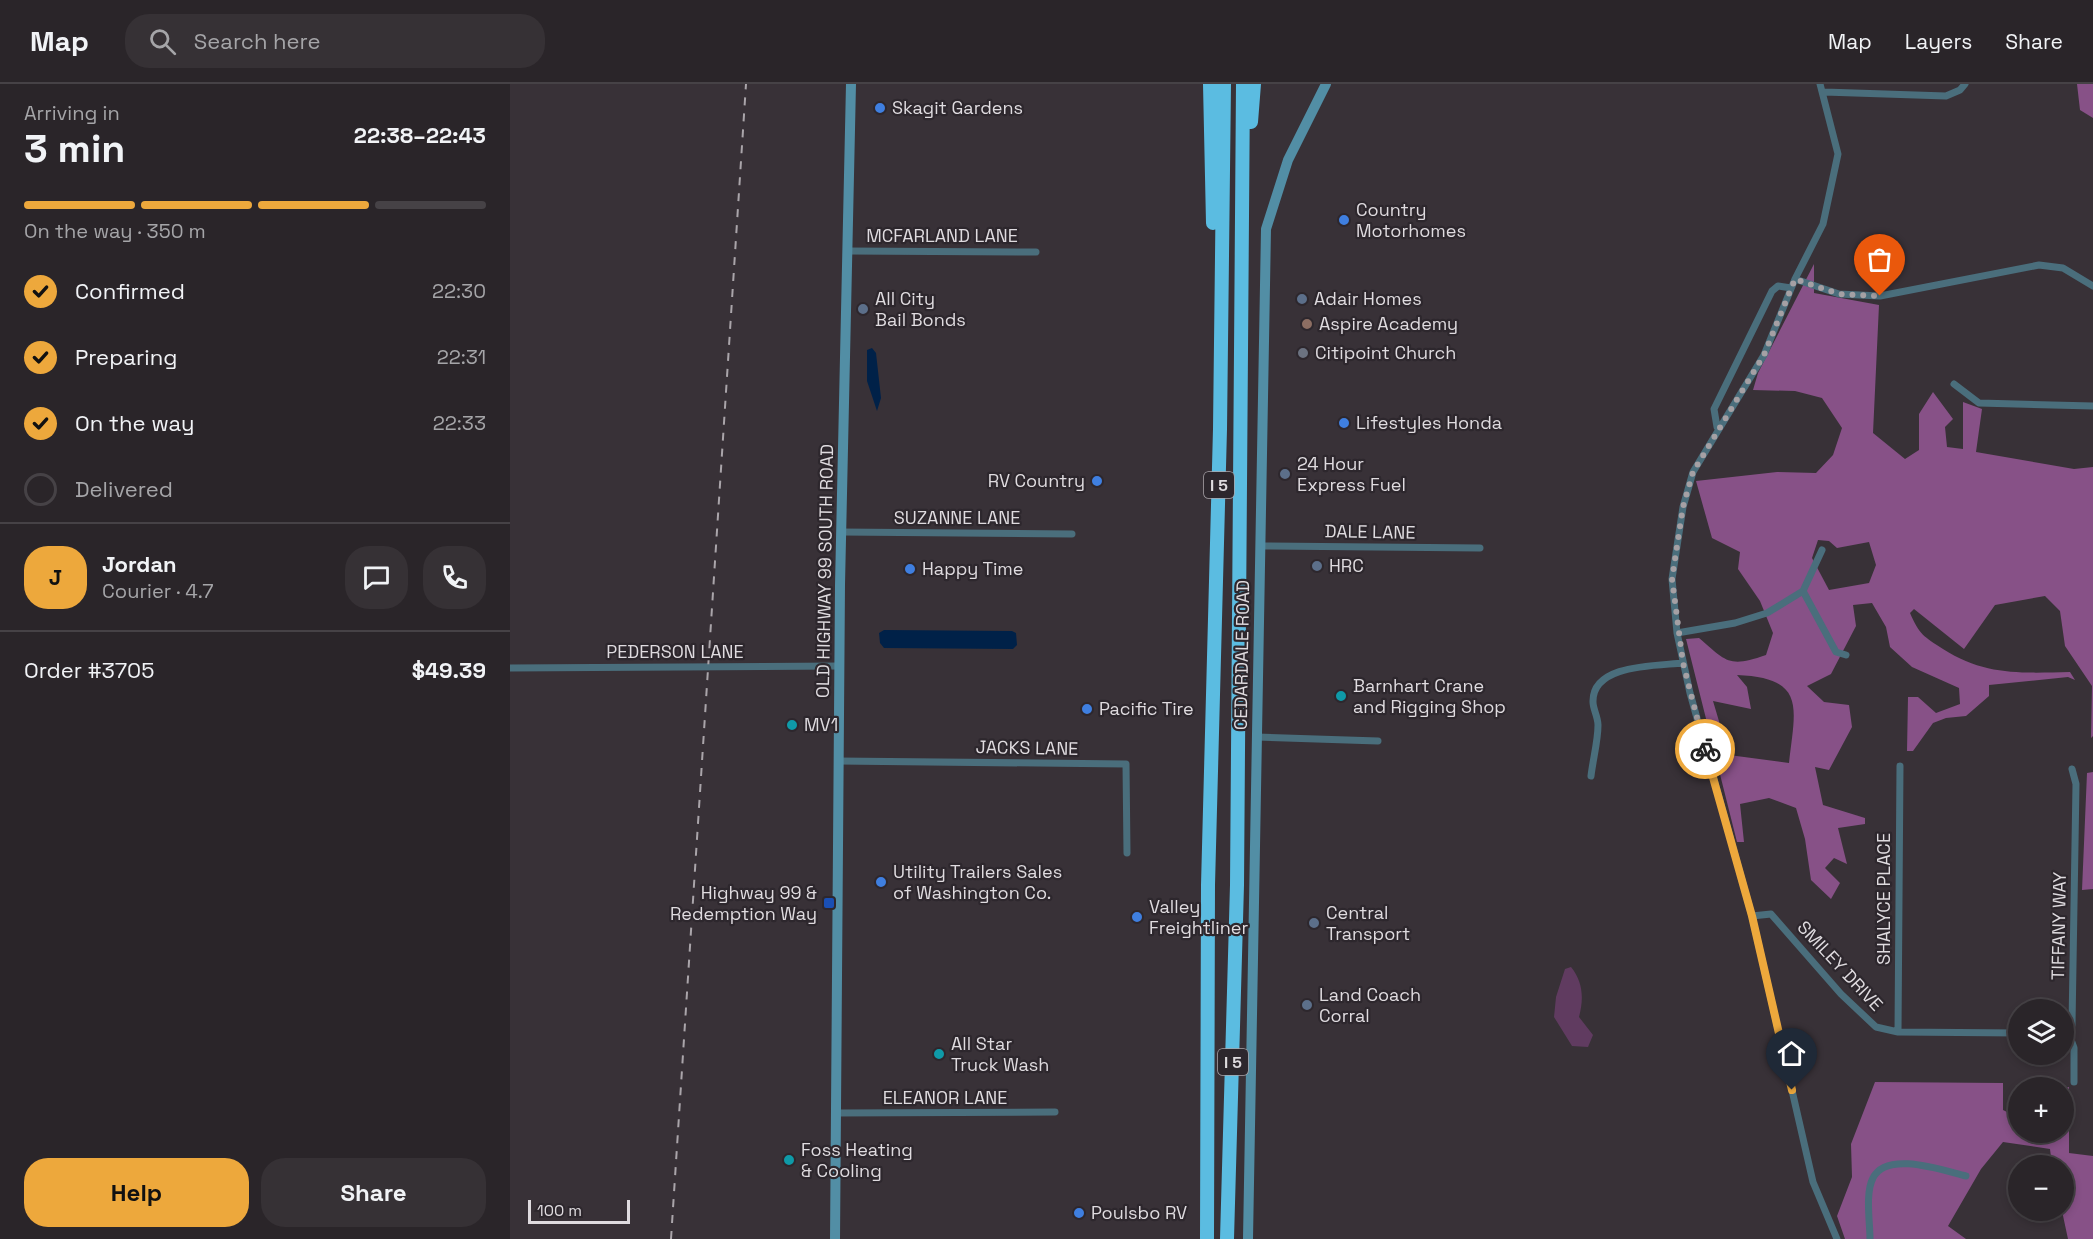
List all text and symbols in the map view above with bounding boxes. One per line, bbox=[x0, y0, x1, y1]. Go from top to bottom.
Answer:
search box bbox=[125, 14, 545, 68]
text: Map bbox=[30, 23, 89, 59]
icon: search bbox=[146, 25, 179, 58]
text: Search here bbox=[194, 27, 321, 55]
text: Map bbox=[1828, 28, 1872, 55]
text: Layers bbox=[1905, 28, 1972, 55]
text: Share bbox=[2005, 28, 2063, 55]
place label: Skagit Gardens bbox=[892, 96, 1023, 119]
text: Arriving in bbox=[24, 100, 120, 126]
marker: Skagit Gardens bbox=[873, 101, 887, 115]
text: 22:38–22:43 bbox=[354, 121, 486, 149]
text: 3 min bbox=[24, 124, 125, 173]
place label: Country Motorhomes bbox=[1356, 198, 1466, 242]
marker: Country Motorhomes bbox=[1337, 213, 1351, 227]
text: On the way · 350 m bbox=[24, 218, 206, 244]
street label: MCFARLAND LANE bbox=[866, 224, 1018, 247]
pin bbox=[1854, 234, 1905, 296]
icon: bag bbox=[1863, 243, 1896, 276]
icon: check bbox=[24, 275, 57, 308]
text: Confirmed bbox=[75, 277, 185, 305]
text: 22:30 bbox=[432, 278, 486, 304]
place label: All City Bail Bonds bbox=[875, 287, 966, 331]
place label: Adair Homes bbox=[1314, 287, 1422, 310]
marker: Adair Homes bbox=[1295, 292, 1309, 306]
marker: All City Bail Bonds bbox=[856, 302, 870, 316]
place label: Aspire Academy bbox=[1319, 312, 1458, 335]
marker: Aspire Academy bbox=[1300, 317, 1314, 331]
icon: check bbox=[24, 341, 57, 374]
place label: Citipoint Church bbox=[1315, 341, 1456, 364]
text: Preparing bbox=[75, 343, 177, 371]
text: 22:31 bbox=[437, 344, 486, 370]
marker: Citipoint Church bbox=[1296, 346, 1310, 360]
icon: check bbox=[24, 407, 57, 440]
text: On the way bbox=[75, 409, 194, 437]
text: 22:33 bbox=[433, 410, 486, 436]
place label: Lifestyles Honda bbox=[1356, 411, 1502, 434]
marker: Lifestyles Honda bbox=[1337, 416, 1351, 430]
street label: OLD HIGHWAY 99 SOUTH ROAD bbox=[811, 444, 838, 698]
place label: 24 Hour Express Fuel bbox=[1297, 452, 1406, 496]
marker: 24 Hour Express Fuel bbox=[1278, 467, 1292, 481]
place label: RV Country bbox=[988, 469, 1085, 492]
road number: I 5 bbox=[1204, 472, 1234, 498]
marker: RV Country bbox=[1090, 474, 1104, 488]
text: Delivered bbox=[75, 475, 173, 503]
street label: SUZANNE LANE bbox=[894, 506, 1020, 529]
street label: DALE LANE bbox=[1324, 519, 1416, 544]
button: chat bbox=[345, 546, 408, 609]
button: phone bbox=[423, 546, 486, 609]
text: Jordan bbox=[102, 550, 177, 578]
place label: HRC bbox=[1329, 554, 1364, 577]
place label: Happy Time bbox=[922, 557, 1024, 580]
marker: HRC bbox=[1310, 559, 1324, 573]
marker: Happy Time bbox=[903, 562, 917, 576]
text: J bbox=[49, 563, 62, 591]
text: Courier · 4.7 bbox=[102, 578, 213, 604]
street label: CEDARDALE ROAD bbox=[1229, 580, 1254, 730]
street label: PEDERSON LANE bbox=[606, 640, 744, 663]
text: Order #3705 bbox=[24, 656, 154, 684]
text: $49.39 bbox=[412, 656, 486, 684]
place label: Barnhart Crane and Rigging Shop bbox=[1353, 674, 1506, 718]
marker: Barnhart Crane and Rigging Shop bbox=[1334, 689, 1348, 703]
place label: Pacific Tire bbox=[1099, 697, 1194, 720]
marker: Pacific Tire bbox=[1080, 702, 1094, 716]
place label: MV1 bbox=[804, 713, 838, 736]
marker: MV1 bbox=[785, 718, 799, 732]
courier bbox=[1675, 719, 1735, 779]
icon: bike bbox=[1689, 733, 1722, 766]
street label: JACKS LANE bbox=[975, 735, 1079, 760]
street label: SHALYCE PLACE bbox=[1872, 833, 1895, 965]
place label: Utility Trailers Sales of Washington Co. bbox=[893, 860, 1062, 904]
street label: TIFFANY WAY bbox=[2046, 872, 2071, 980]
marker: Utility Trailers Sales of Washington Co. bbox=[874, 875, 888, 889]
place label: Highway 99 & Redemption Way bbox=[670, 881, 817, 925]
place label: Valley Freightliner bbox=[1149, 895, 1248, 939]
marker: Highway 99 & Redemption Way bbox=[822, 896, 836, 910]
place label: Central Transport bbox=[1326, 901, 1410, 945]
marker: Valley Freightliner bbox=[1130, 910, 1144, 924]
marker: Central Transport bbox=[1307, 916, 1321, 930]
street label: SMILEY DRIVE bbox=[1793, 916, 1888, 1016]
place label: Land Coach Corral bbox=[1319, 983, 1421, 1027]
marker: Land Coach Corral bbox=[1300, 998, 1314, 1012]
map controls bbox=[2008, 999, 2074, 1221]
button: layers bbox=[2008, 999, 2074, 1065]
pin bbox=[1766, 1028, 1817, 1090]
place label: All Star Truck Wash bbox=[951, 1032, 1049, 1076]
icon: home bbox=[1775, 1037, 1808, 1070]
marker: All Star Truck Wash bbox=[932, 1047, 946, 1061]
road number: I 5 bbox=[1218, 1049, 1248, 1075]
button: + bbox=[2008, 1077, 2074, 1143]
street label: ELEANOR LANE bbox=[883, 1086, 1007, 1109]
place label: Foss Heating & Cooling bbox=[801, 1138, 913, 1182]
marker: Foss Heating & Cooling bbox=[782, 1153, 796, 1167]
button: − bbox=[2008, 1155, 2074, 1221]
button: Help bbox=[24, 1158, 249, 1227]
button: Share bbox=[261, 1158, 486, 1227]
scale bar bbox=[528, 1197, 630, 1224]
text: 100 m bbox=[537, 1200, 582, 1221]
place label: Poulsbo RV bbox=[1091, 1201, 1187, 1224]
marker: Poulsbo RV bbox=[1072, 1206, 1086, 1220]

